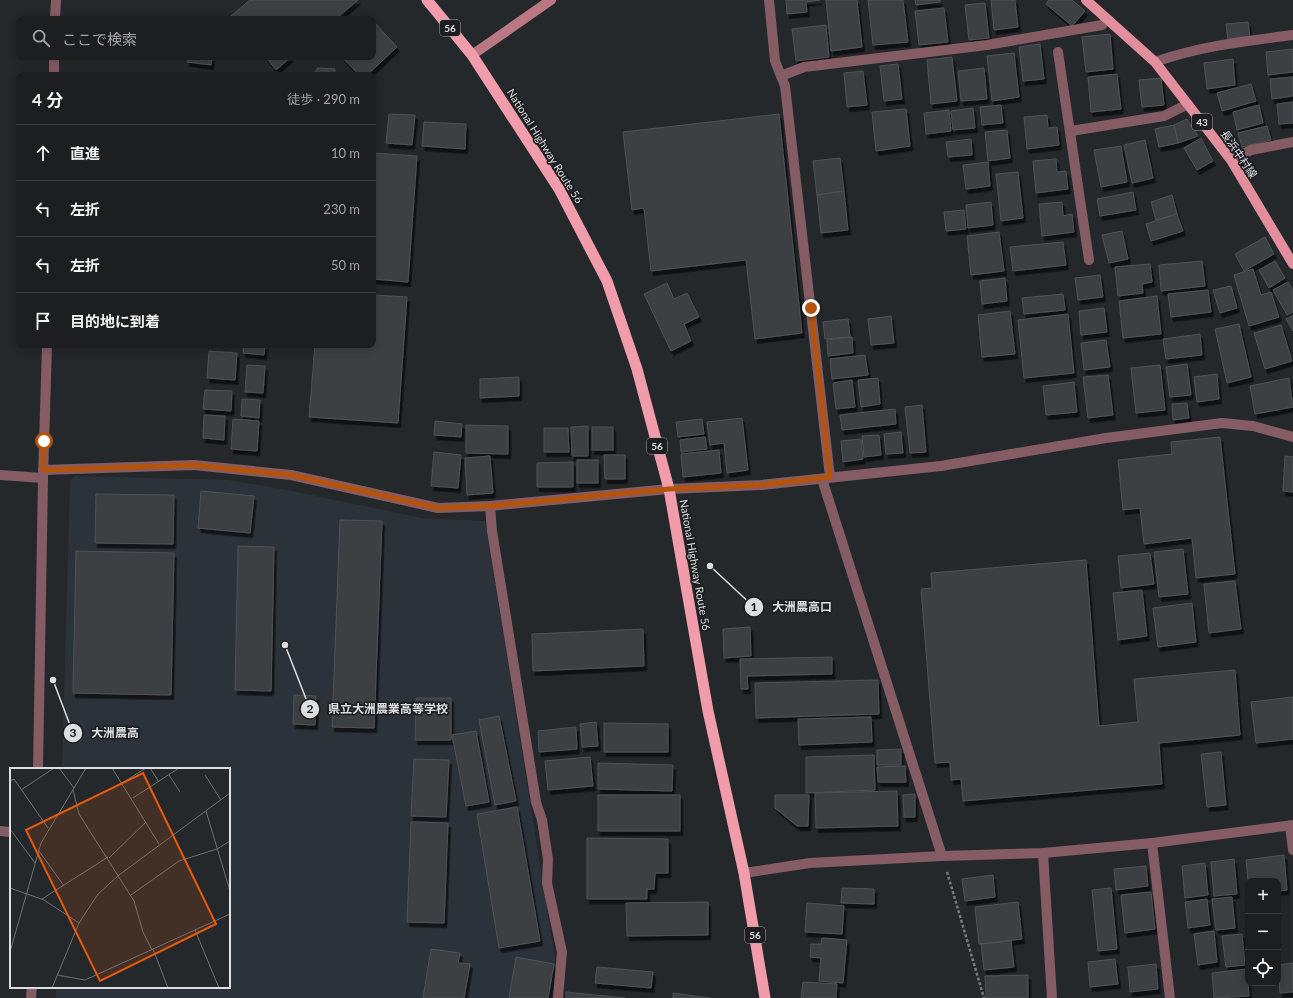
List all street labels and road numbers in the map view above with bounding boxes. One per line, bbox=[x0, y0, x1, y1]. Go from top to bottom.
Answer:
road number: 56 bbox=[440, 20, 460, 36]
street label: National Highway Route 56 bbox=[505, 86, 586, 205]
road number: 43 bbox=[1192, 114, 1212, 130]
street label: 長浜中村線 bbox=[1219, 127, 1260, 180]
road number: 56 bbox=[647, 438, 667, 454]
street label: National Highway Route 56 bbox=[678, 498, 713, 631]
road number: 56 bbox=[745, 927, 765, 943]

